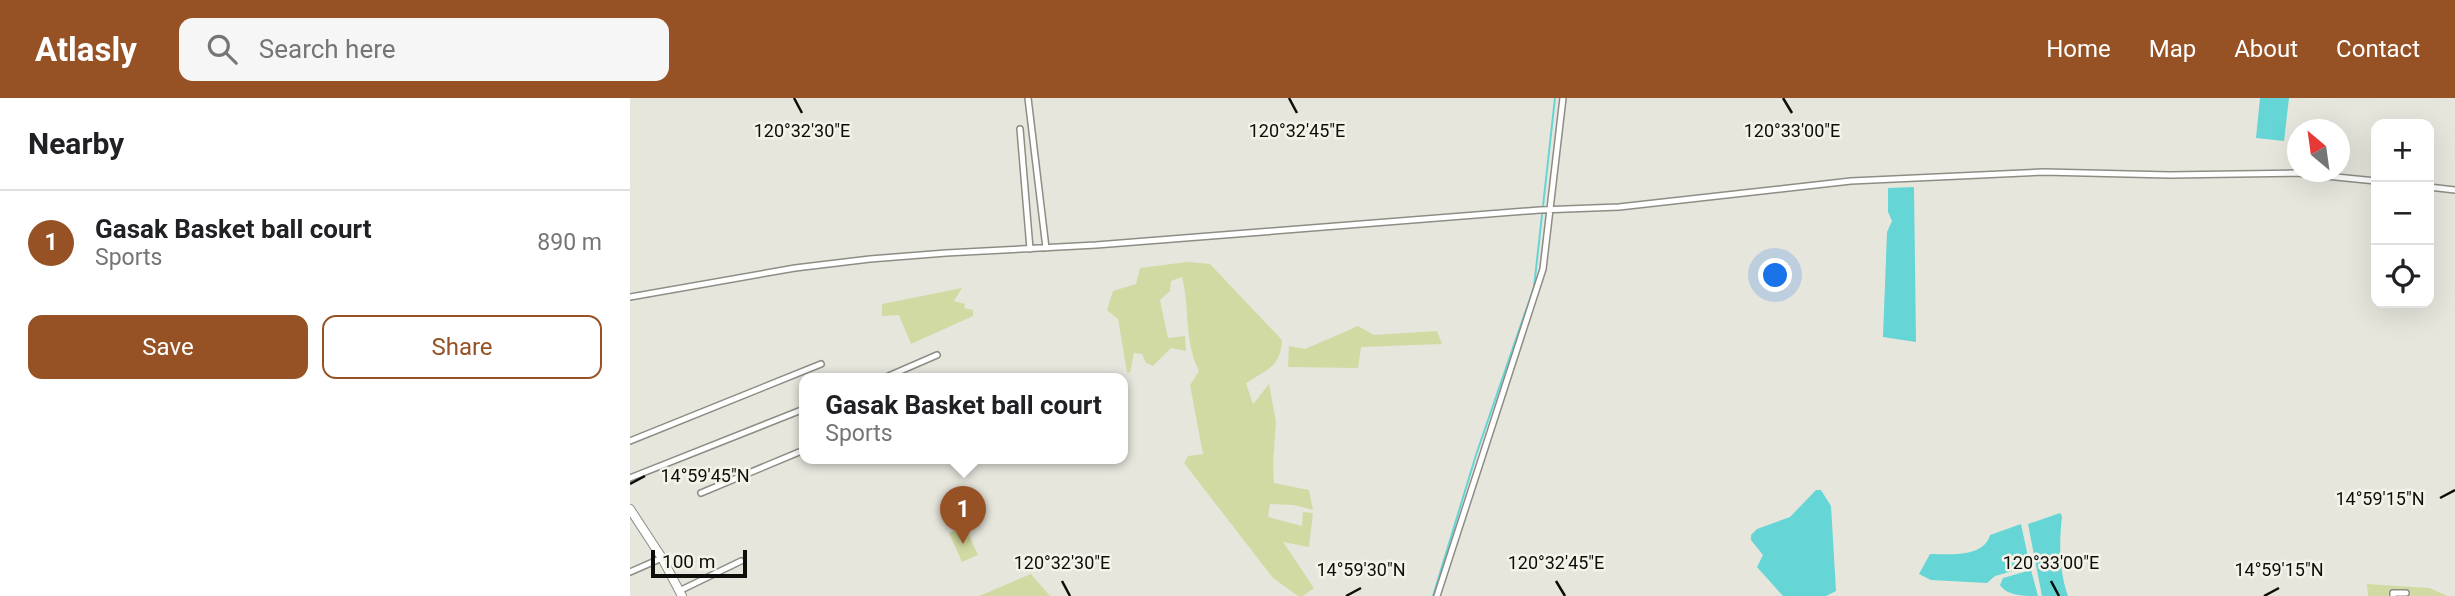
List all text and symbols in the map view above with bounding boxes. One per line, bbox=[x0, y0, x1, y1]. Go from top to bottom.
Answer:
search box bbox=[179, 18, 669, 81]
text: Atlasly bbox=[35, 30, 137, 69]
icon: search bbox=[203, 30, 241, 68]
text: Search here bbox=[259, 34, 396, 64]
text: Home bbox=[2046, 35, 2111, 63]
text: Map bbox=[2149, 35, 2196, 63]
text: About bbox=[2234, 35, 2298, 63]
text: Contact bbox=[2336, 35, 2420, 63]
north arrow bbox=[2287, 119, 2350, 182]
map controls bbox=[2371, 119, 2434, 308]
button: + bbox=[2371, 119, 2434, 182]
text: 120°32'30"E bbox=[754, 120, 850, 141]
text: 120°32'45"E bbox=[1249, 120, 1345, 141]
text: 120°33'00"E bbox=[1744, 120, 1840, 141]
text: Nearby bbox=[28, 126, 124, 161]
button: − bbox=[2371, 182, 2434, 245]
text: Gasak Basket ball court bbox=[95, 214, 372, 244]
text: 1 bbox=[44, 229, 58, 256]
text: 890 m bbox=[537, 229, 602, 256]
text: Sports bbox=[95, 244, 162, 271]
button: locate bbox=[2371, 245, 2434, 308]
your location bbox=[1758, 258, 1792, 292]
button: Save bbox=[28, 315, 308, 379]
button: Share bbox=[322, 315, 602, 379]
popup bbox=[799, 373, 1128, 464]
text: Gasak Basket ball court bbox=[825, 390, 1102, 420]
text: Sports bbox=[825, 420, 893, 447]
text: 14°59'45"N bbox=[660, 465, 750, 486]
pin: 1 bbox=[940, 486, 986, 544]
text: 14°59'15"N bbox=[2335, 488, 2425, 509]
scale bar bbox=[651, 547, 747, 579]
text: 100 m bbox=[662, 550, 715, 573]
text: 120°32'30"E bbox=[1014, 552, 1110, 573]
text: 120°32'45"E bbox=[1508, 552, 1604, 573]
text: 120°33'00"E bbox=[2003, 552, 2099, 573]
text: 14°59'30"N bbox=[1316, 559, 1406, 580]
text: 14°59'15"N bbox=[2234, 559, 2324, 580]

